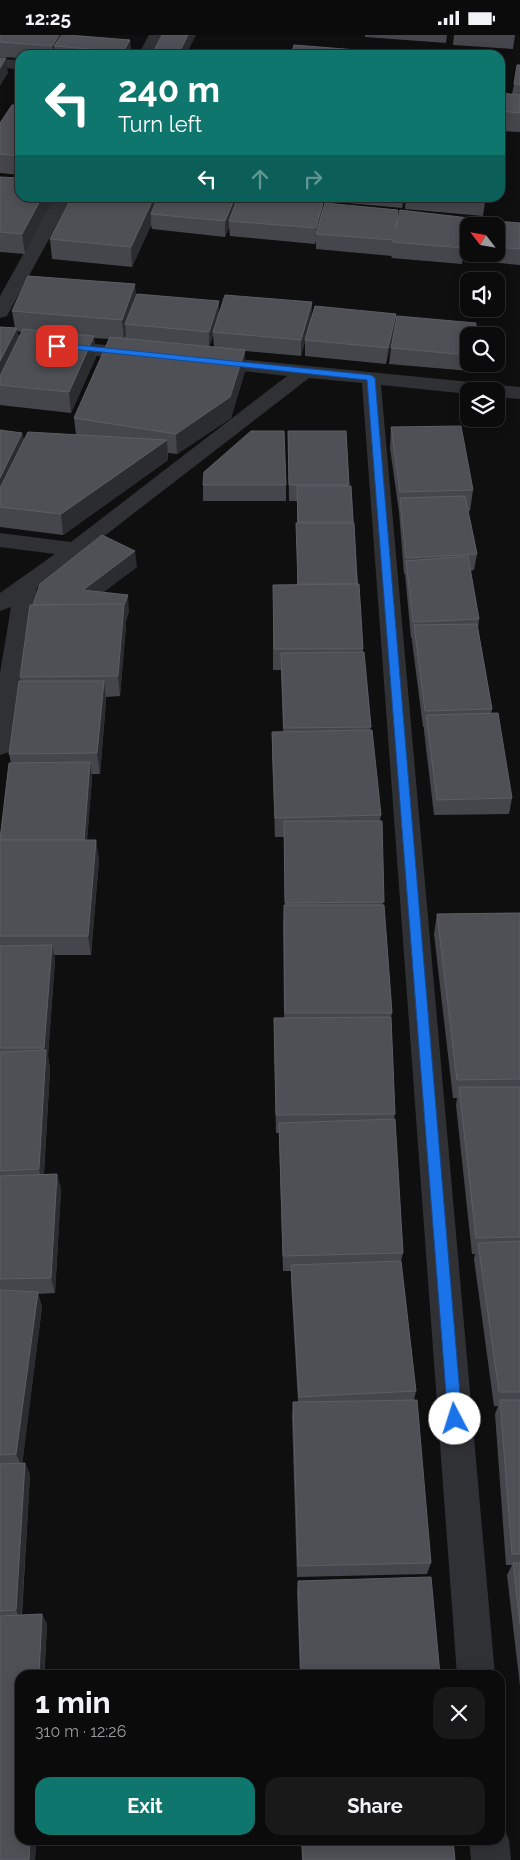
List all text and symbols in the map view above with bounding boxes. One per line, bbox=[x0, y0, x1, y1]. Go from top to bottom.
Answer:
text: 12:25 bbox=[25, 7, 71, 29]
text: 240 m bbox=[118, 69, 220, 110]
icon: left bbox=[35, 70, 100, 135]
text: Turn left bbox=[118, 111, 202, 137]
icon: left bbox=[193, 165, 221, 193]
icon: ahead bbox=[246, 165, 274, 193]
icon: right bbox=[299, 165, 327, 193]
north arrow bbox=[460, 217, 505, 263]
map controls bbox=[460, 217, 505, 427]
button: sound bbox=[460, 272, 505, 317]
pin bbox=[36, 325, 78, 367]
button: search bbox=[460, 327, 505, 372]
icon: arrive bbox=[43, 332, 71, 360]
button: layers bbox=[460, 382, 505, 427]
position arrow bbox=[428, 1392, 480, 1444]
text: 1 min bbox=[35, 1685, 111, 1720]
button: close bbox=[433, 1687, 485, 1739]
text: 310 m · 12:26 bbox=[35, 1722, 126, 1741]
button: Exit bbox=[35, 1777, 255, 1835]
button: Share bbox=[265, 1777, 485, 1835]

